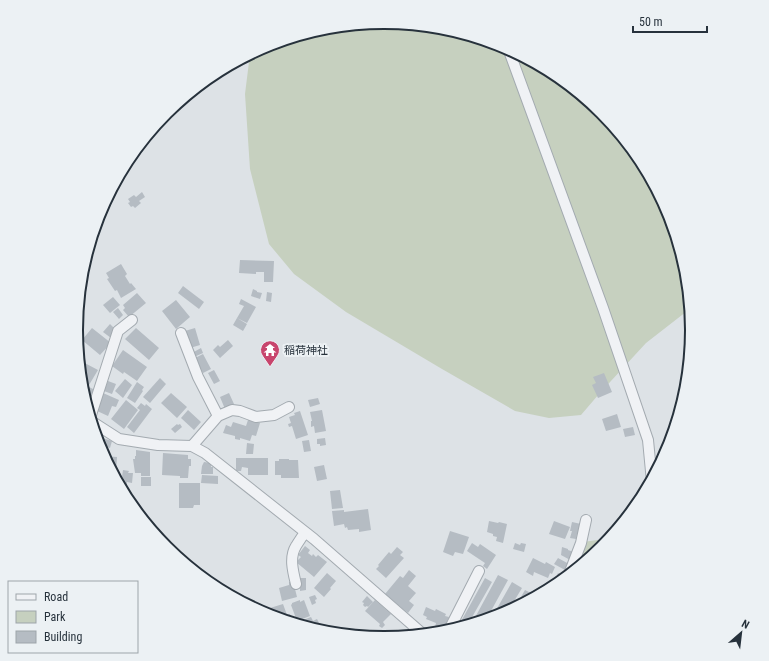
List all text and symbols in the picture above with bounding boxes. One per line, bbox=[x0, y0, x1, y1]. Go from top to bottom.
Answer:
scale bar bbox=[633, 8, 707, 34]
text: 50 m bbox=[639, 15, 663, 29]
temple icon: 稲荷神社 bbox=[259, 339, 281, 367]
place label: 稲荷神社 bbox=[284, 344, 328, 357]
legend bbox=[8, 581, 138, 653]
text: Road bbox=[44, 590, 68, 604]
text: Park bbox=[44, 610, 66, 624]
north arrow bbox=[721, 613, 761, 653]
text: N bbox=[739, 617, 752, 632]
text: Building bbox=[44, 630, 82, 644]

